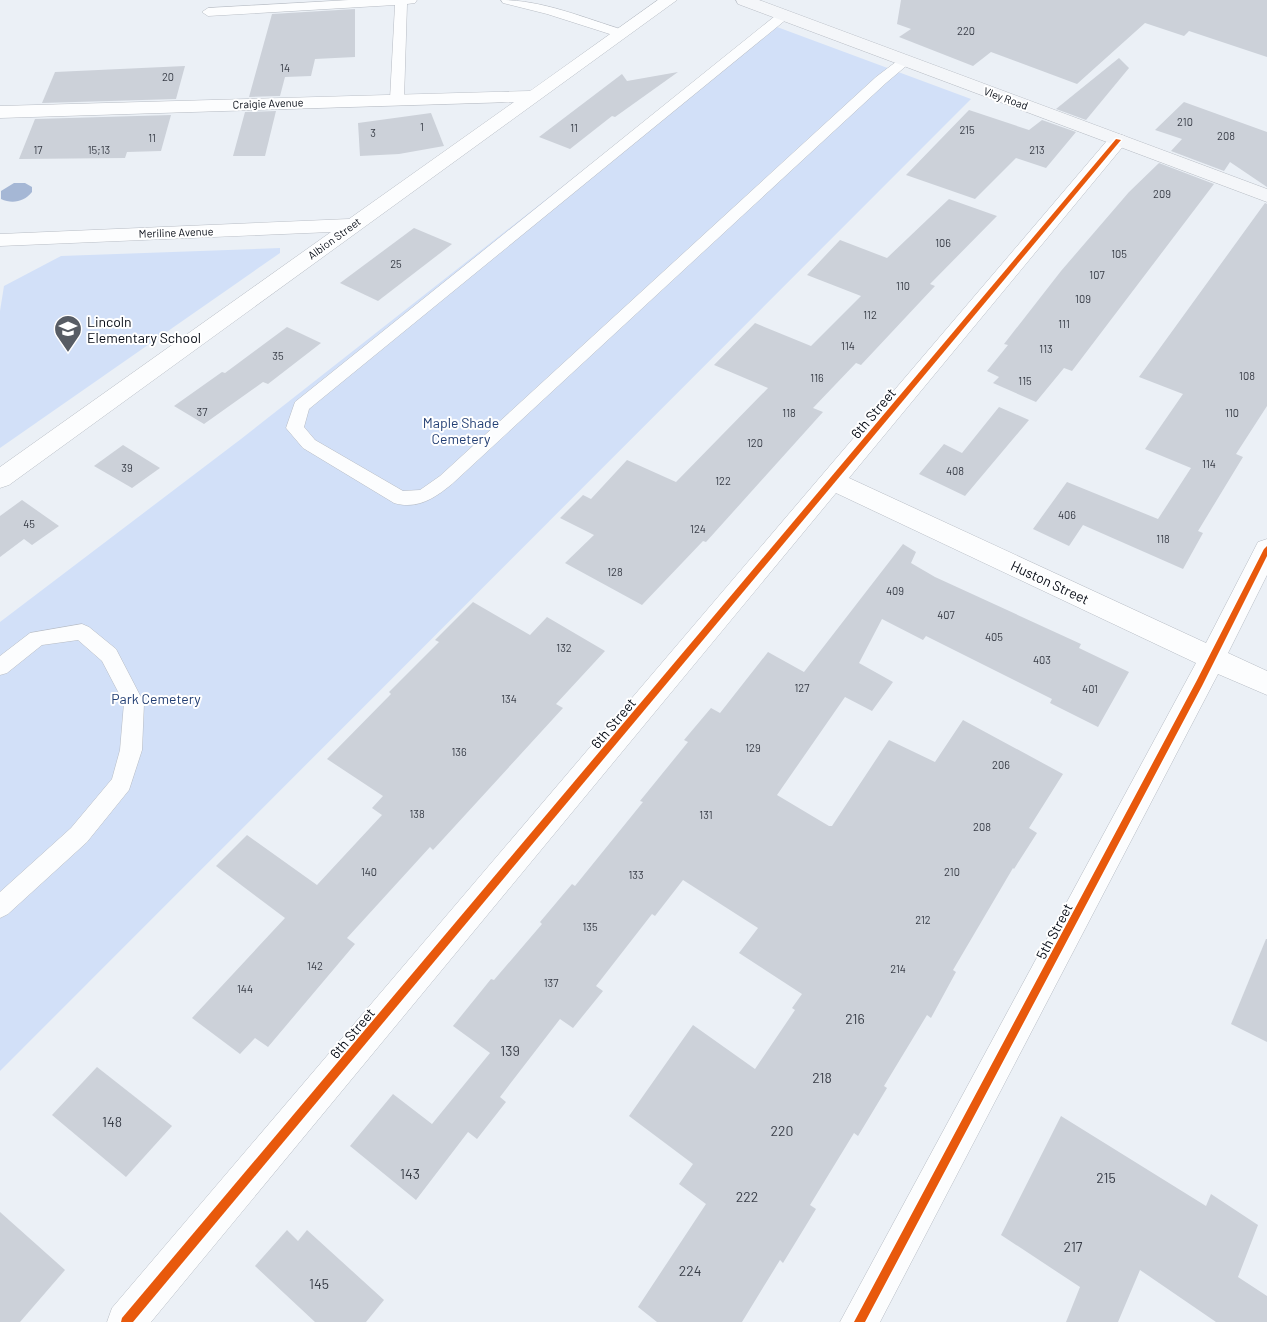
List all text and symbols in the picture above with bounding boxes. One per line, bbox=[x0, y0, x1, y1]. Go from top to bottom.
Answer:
house number: 220 bbox=[957, 24, 975, 37]
house number: 14 bbox=[280, 61, 290, 74]
house number: 20 bbox=[162, 70, 174, 83]
street label: Vley Road bbox=[982, 84, 1030, 112]
street label: Craigie Avenue bbox=[232, 95, 304, 111]
house number: 210 bbox=[1177, 115, 1193, 128]
house number: 1 bbox=[420, 120, 424, 133]
house number: 11 bbox=[570, 121, 578, 134]
house number: 215 bbox=[959, 123, 975, 136]
house number: 3 bbox=[370, 126, 376, 139]
house number: 208 bbox=[1217, 129, 1235, 142]
house number: 11 bbox=[148, 131, 156, 144]
house number: 17 bbox=[33, 143, 43, 156]
house number: 15;13 bbox=[88, 143, 110, 156]
house number: 213 bbox=[1029, 143, 1045, 156]
house number: 209 bbox=[1153, 187, 1171, 200]
street label: Albion Street bbox=[305, 214, 363, 262]
street label: Meriline Avenue bbox=[138, 224, 214, 240]
house number: 106 bbox=[935, 236, 951, 249]
house number: 105 bbox=[1111, 247, 1127, 260]
house number: 25 bbox=[390, 257, 402, 270]
house number: 107 bbox=[1089, 268, 1105, 281]
house number: 110 bbox=[896, 279, 910, 292]
house number: 109 bbox=[1075, 292, 1091, 305]
house number: 112 bbox=[863, 308, 877, 321]
place label: Lincoln Elementary School bbox=[87, 313, 201, 346]
school or university icon: Lincoln Elementary School bbox=[53, 314, 83, 353]
house number: 111 bbox=[1058, 317, 1070, 330]
house number: 114 bbox=[841, 339, 855, 352]
house number: 113 bbox=[1039, 342, 1053, 355]
house number: 35 bbox=[272, 349, 284, 362]
house number: 108 bbox=[1239, 369, 1255, 382]
house number: 116 bbox=[810, 371, 824, 384]
house number: 115 bbox=[1018, 374, 1032, 387]
street label: 6th Street bbox=[847, 384, 899, 442]
house number: 37 bbox=[197, 405, 207, 418]
house number: 118 bbox=[782, 406, 796, 419]
house number: 110 bbox=[1225, 406, 1239, 419]
park label: Maple Shade Cemetery bbox=[423, 414, 499, 447]
house number: 120 bbox=[747, 436, 763, 449]
house number: 114 bbox=[1202, 457, 1216, 470]
house number: 39 bbox=[121, 461, 133, 474]
house number: 408 bbox=[946, 464, 964, 477]
house number: 122 bbox=[715, 474, 731, 487]
house number: 406 bbox=[1058, 508, 1076, 521]
house number: 45 bbox=[23, 517, 35, 530]
house number: 124 bbox=[690, 522, 706, 535]
house number: 118 bbox=[1156, 532, 1170, 545]
street label: Huston Street bbox=[1008, 556, 1092, 608]
house number: 128 bbox=[607, 565, 623, 578]
house number: 409 bbox=[886, 584, 904, 597]
house number: 407 bbox=[937, 608, 955, 621]
house number: 405 bbox=[985, 630, 1003, 643]
house number: 132 bbox=[556, 641, 572, 654]
house number: 403 bbox=[1033, 653, 1051, 666]
house number: 127 bbox=[795, 681, 809, 694]
house number: 401 bbox=[1082, 682, 1098, 695]
park label: Park Cemetery bbox=[111, 690, 201, 707]
house number: 134 bbox=[501, 692, 517, 705]
street label: 6th Street bbox=[587, 694, 639, 752]
house number: 129 bbox=[745, 741, 761, 754]
house number: 136 bbox=[451, 745, 467, 758]
house number: 206 bbox=[992, 758, 1010, 771]
house number: 138 bbox=[409, 807, 425, 820]
house number: 131 bbox=[699, 808, 713, 821]
house number: 208 bbox=[973, 820, 991, 833]
house number: 140 bbox=[361, 865, 377, 878]
house number: 210 bbox=[944, 865, 960, 878]
house number: 133 bbox=[628, 868, 644, 881]
street label: 5th Street bbox=[1032, 900, 1076, 962]
house number: 212 bbox=[915, 913, 931, 926]
house number: 135 bbox=[582, 920, 598, 933]
house number: 142 bbox=[307, 959, 323, 972]
house number: 214 bbox=[890, 962, 906, 975]
house number: 137 bbox=[544, 976, 558, 989]
house number: 144 bbox=[237, 982, 253, 995]
street label: 6th Street bbox=[326, 1004, 378, 1062]
house number: 216 bbox=[845, 1010, 865, 1027]
house number: 139 bbox=[500, 1042, 520, 1059]
house number: 218 bbox=[812, 1069, 832, 1086]
house number: 148 bbox=[102, 1113, 122, 1130]
house number: 220 bbox=[771, 1122, 793, 1139]
house number: 143 bbox=[400, 1165, 420, 1182]
house number: 215 bbox=[1096, 1169, 1116, 1186]
house number: 222 bbox=[736, 1188, 758, 1205]
house number: 217 bbox=[1064, 1238, 1083, 1255]
house number: 224 bbox=[679, 1262, 701, 1279]
house number: 145 bbox=[309, 1275, 329, 1292]

